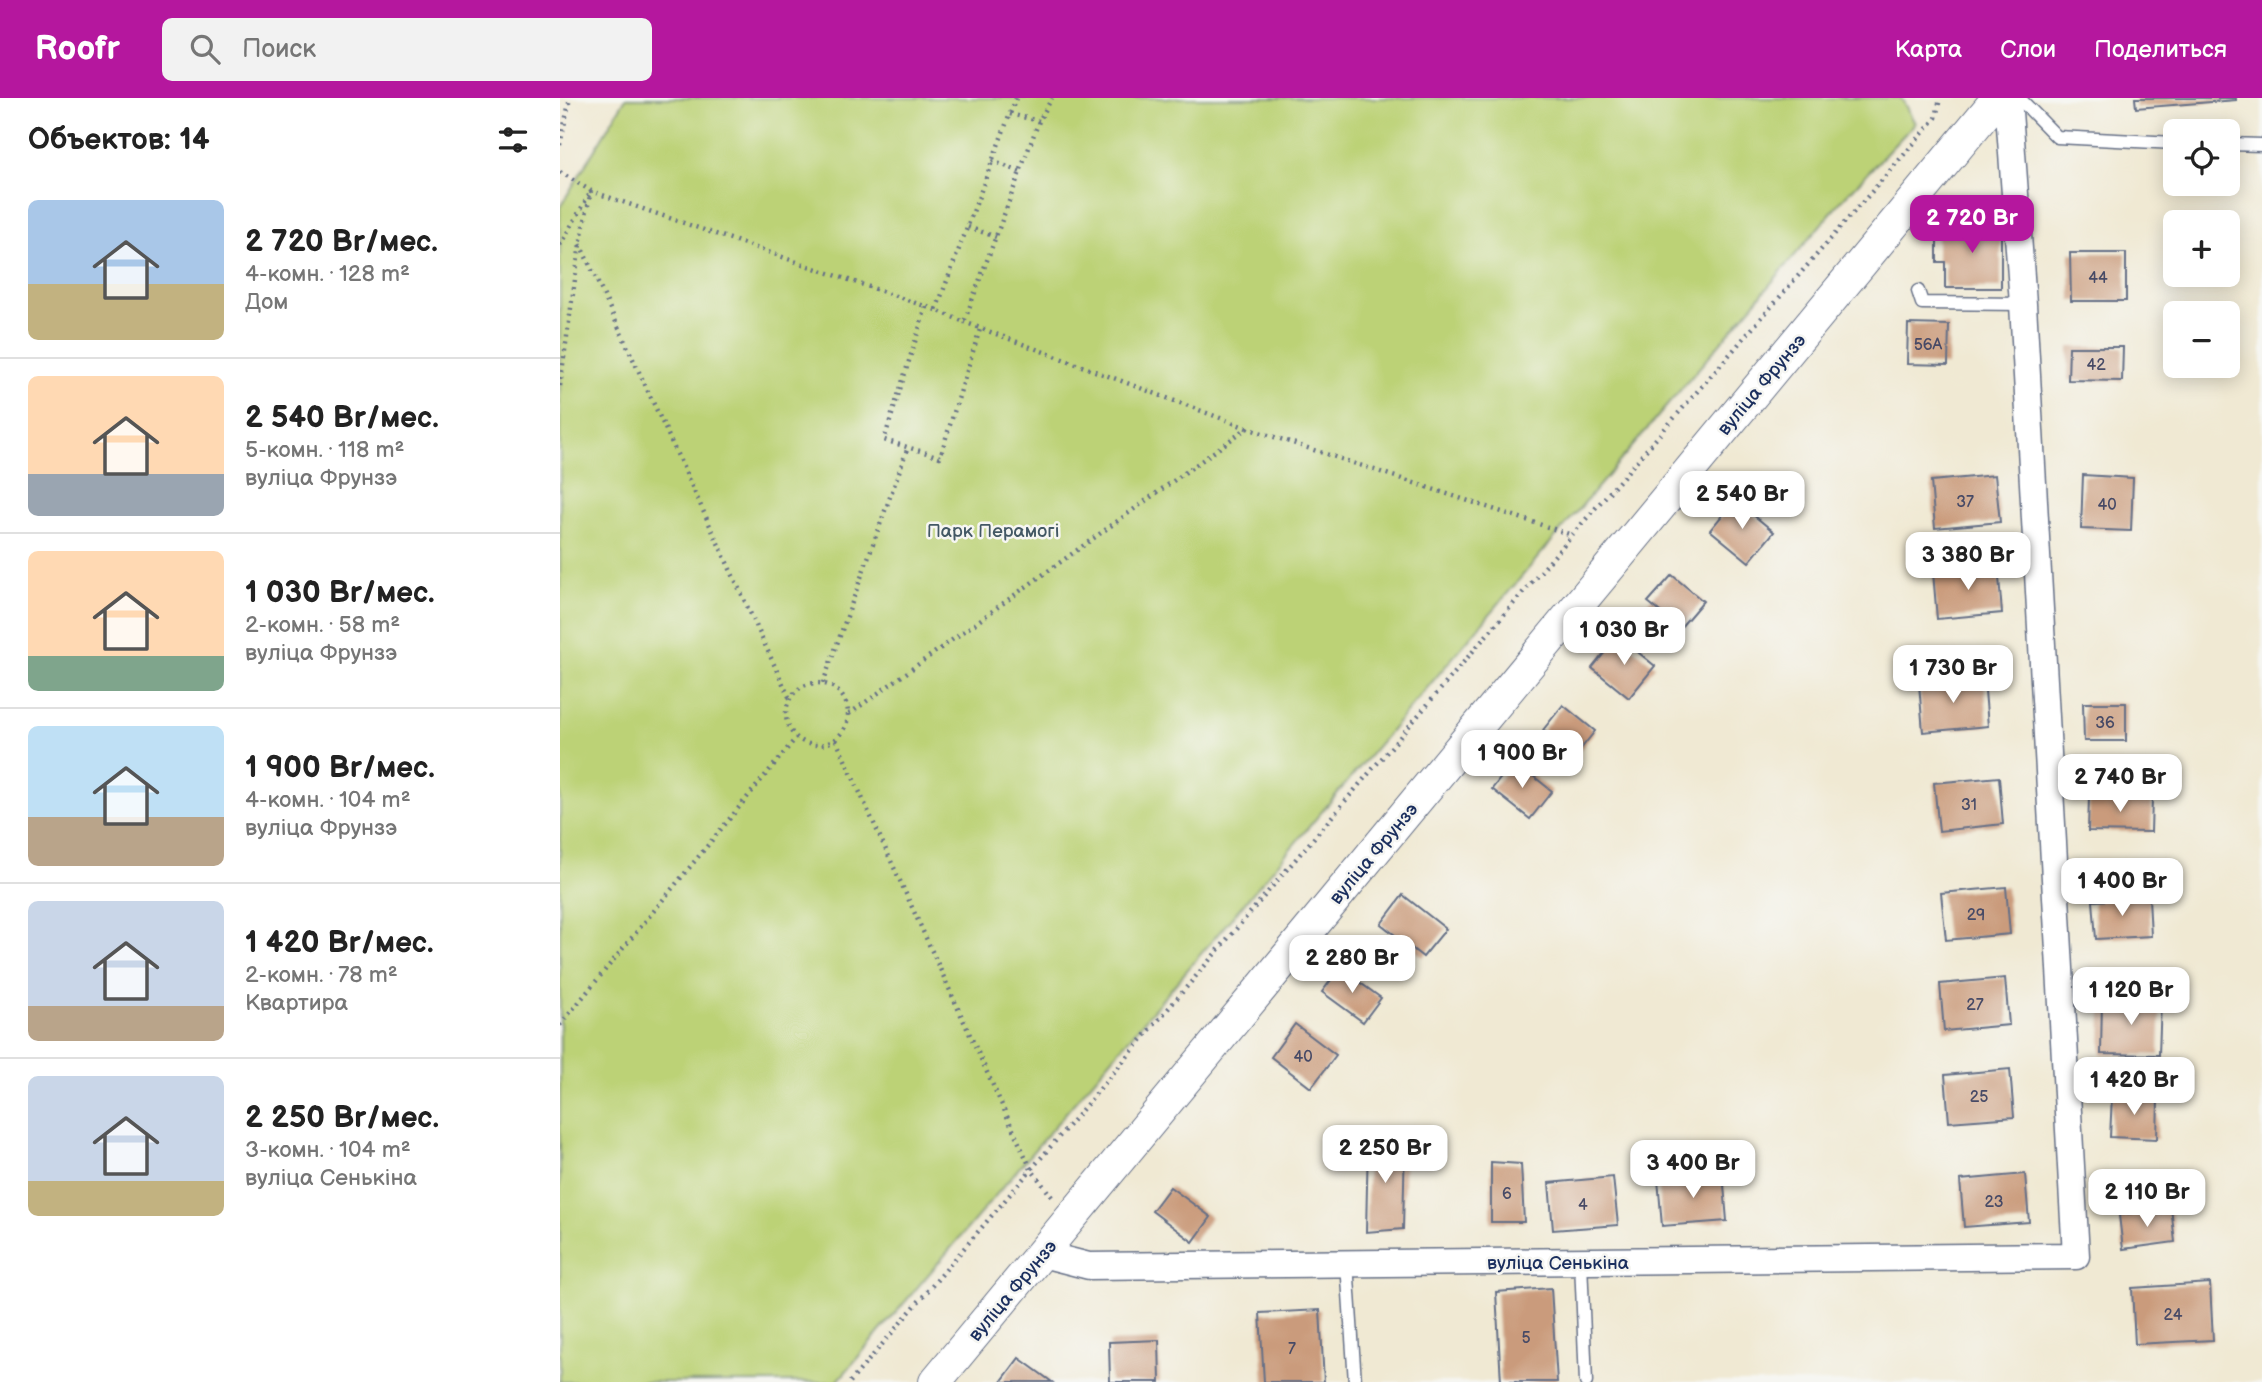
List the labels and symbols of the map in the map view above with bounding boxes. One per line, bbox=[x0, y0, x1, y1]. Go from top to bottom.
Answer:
pin: 2 720 Br bbox=[1900, 195, 2044, 255]
house number: 44 bbox=[2088, 269, 2108, 288]
street label: вуліца Фрунзэ bbox=[1713, 329, 1811, 440]
house number: 56А bbox=[1914, 336, 1943, 355]
house number: 42 bbox=[2086, 356, 2106, 375]
pin: 2 540 Br bbox=[1670, 472, 1814, 531]
house number: 37 bbox=[1956, 493, 1974, 512]
house number: 40 bbox=[2097, 496, 2117, 515]
park label: Парк Перамогі bbox=[927, 520, 1059, 543]
pin: 3 380 Br bbox=[1896, 532, 2040, 592]
pin: 1 030 Br bbox=[1552, 608, 1696, 667]
pin: 1 730 Br bbox=[1881, 646, 2025, 705]
house number: 36 bbox=[2095, 714, 2115, 733]
pin: 1 900 Br bbox=[1450, 730, 1594, 790]
pin: 2 740 Br bbox=[2048, 754, 2192, 814]
house number: 31 bbox=[1961, 796, 1977, 815]
street label: вуліца Фрунзэ bbox=[1325, 798, 1423, 909]
pin: 1 400 Br bbox=[2050, 858, 2194, 918]
house number: 29 bbox=[1967, 906, 1985, 925]
pin: 2 280 Br bbox=[1280, 936, 1424, 995]
pin: 1 120 Br bbox=[2059, 968, 2203, 1027]
house number: 27 bbox=[1966, 996, 1984, 1015]
house number: 40 bbox=[1293, 1048, 1313, 1067]
pin: 1 420 Br bbox=[2062, 1058, 2206, 1117]
house number: 25 bbox=[1970, 1088, 1988, 1107]
pin: 2 250 Br bbox=[1313, 1126, 1457, 1185]
pin: 3 400 Br bbox=[1621, 1140, 1765, 1200]
pin: 2 110 Br bbox=[2075, 1170, 2219, 1229]
house number: 6 bbox=[1502, 1185, 1512, 1204]
house number: 23 bbox=[1985, 1193, 2004, 1212]
house number: 4 bbox=[1578, 1196, 1588, 1215]
street label: вуліца Фрунзэ bbox=[964, 1235, 1062, 1346]
street label: вуліца Сенькіна bbox=[1487, 1252, 1629, 1275]
house number: 24 bbox=[2164, 1306, 2183, 1325]
house number: 5 bbox=[1521, 1329, 1531, 1348]
house number: 7 bbox=[1288, 1340, 1296, 1359]

